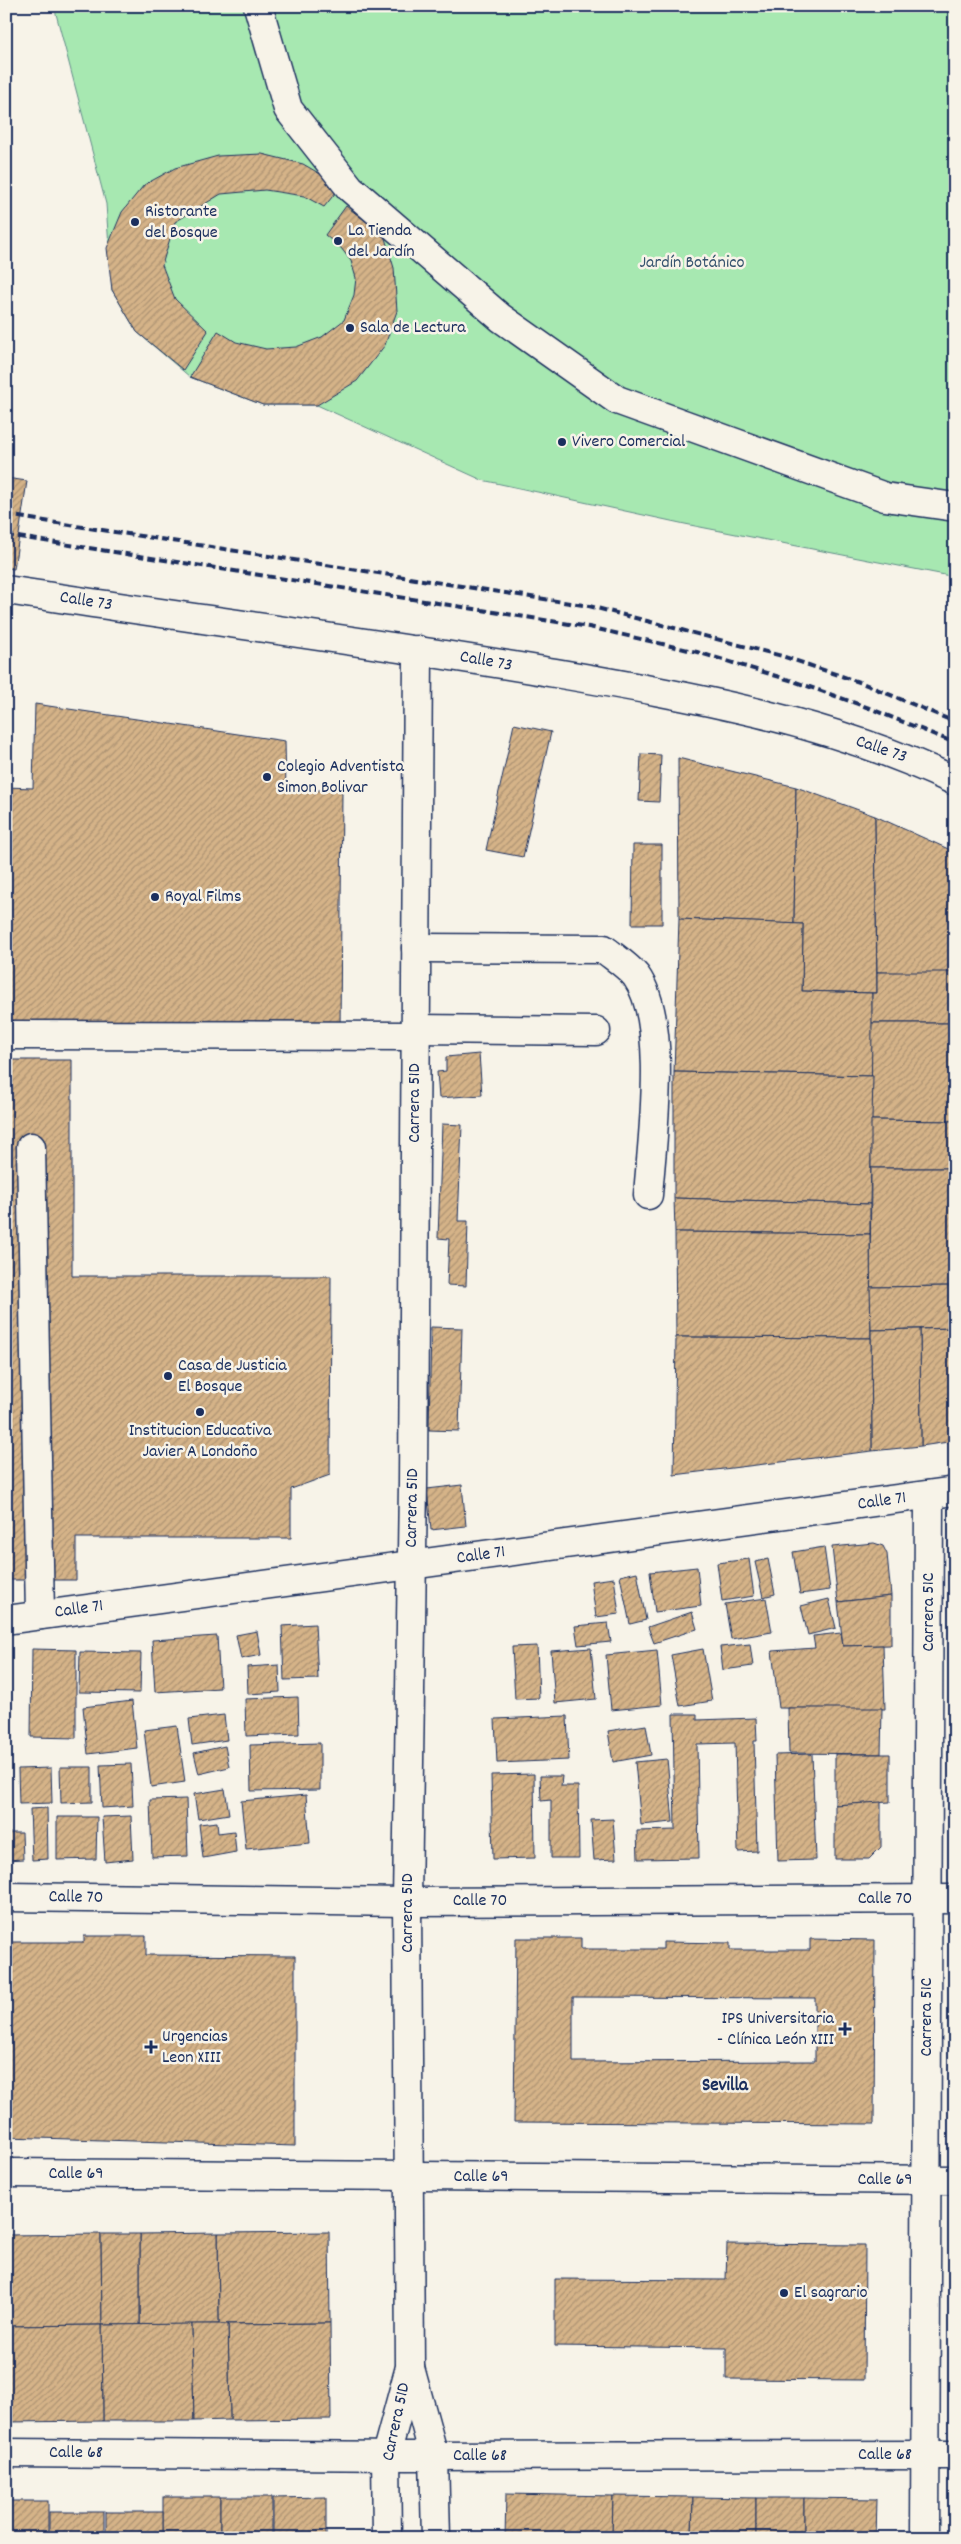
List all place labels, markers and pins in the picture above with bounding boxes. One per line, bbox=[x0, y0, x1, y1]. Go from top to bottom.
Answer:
place label: Ristorante del Bosque bbox=[145, 200, 218, 246]
marker: Ristorante del Bosque bbox=[129, 216, 141, 228]
place label: La Tienda del Jardín bbox=[348, 219, 415, 265]
marker: La Tienda del Jardín bbox=[332, 235, 344, 247]
place label: Sala de Lectura bbox=[360, 316, 466, 341]
marker: Sala de Lectura bbox=[344, 322, 356, 334]
place label: Vivero Comercial bbox=[572, 430, 686, 455]
marker: Vivero Comercial bbox=[556, 436, 568, 448]
place label: Colegio Adventista Simon Bolivar bbox=[277, 755, 405, 801]
marker: Colegio Adventista Simon Bolivar bbox=[261, 771, 273, 783]
place label: Royal Films bbox=[165, 885, 241, 910]
marker: Royal Films bbox=[149, 891, 161, 903]
place label: Casa de Justicia El Bosque bbox=[178, 1354, 287, 1400]
marker: Casa de Justicia El Bosque bbox=[162, 1370, 174, 1382]
marker: Institucion Educativa Javier A Londoño bbox=[194, 1406, 206, 1418]
place label: Institucion Educativa Javier A Londoño bbox=[129, 1419, 272, 1465]
place label: IPS Universitaria - Clínica León XIII bbox=[717, 2007, 835, 2053]
marker: IPS Universitaria - Clínica León XIII bbox=[838, 2022, 852, 2036]
place label: Urgencias Leon XIII bbox=[162, 2025, 228, 2071]
marker: Urgencias Leon XIII bbox=[144, 2040, 158, 2054]
place label: El sagrario bbox=[794, 2281, 868, 2306]
marker: El sagrario bbox=[778, 2287, 790, 2299]

